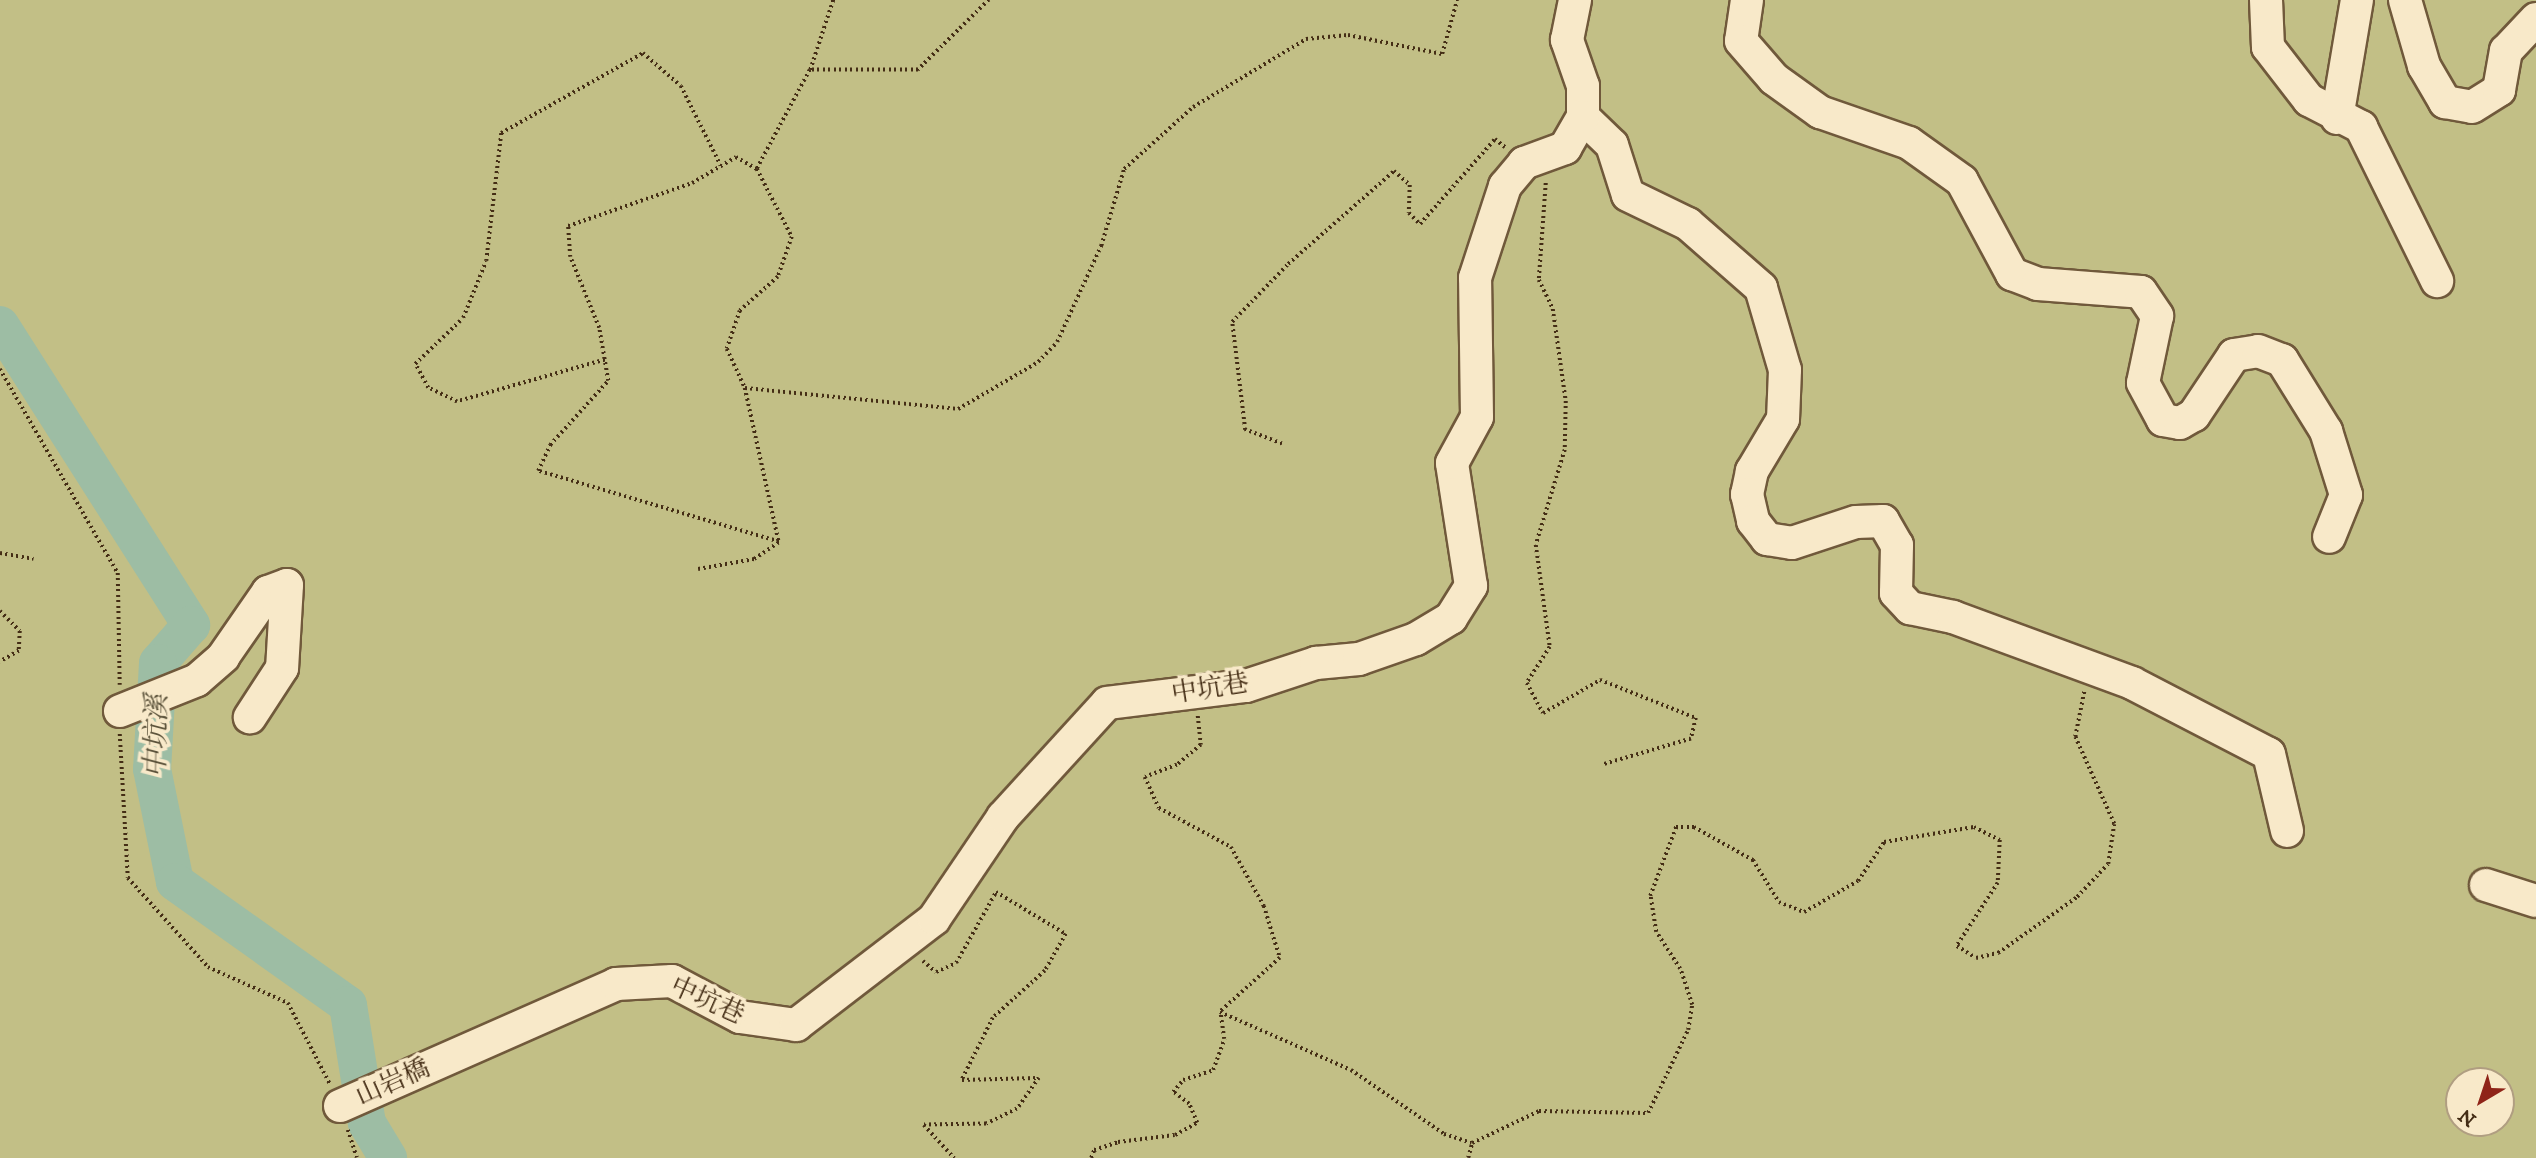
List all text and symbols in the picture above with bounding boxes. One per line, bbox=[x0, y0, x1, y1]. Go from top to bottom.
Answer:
street label: 中坑巷 bbox=[1169, 667, 1251, 711]
water label: 中坑溪 bbox=[139, 694, 175, 778]
street label: 中坑巷 bbox=[665, 971, 749, 1031]
street label: 山岩橋 bbox=[351, 1053, 435, 1113]
north arrow bbox=[2445, 1067, 2515, 1137]
text: N bbox=[2454, 1103, 2481, 1131]

